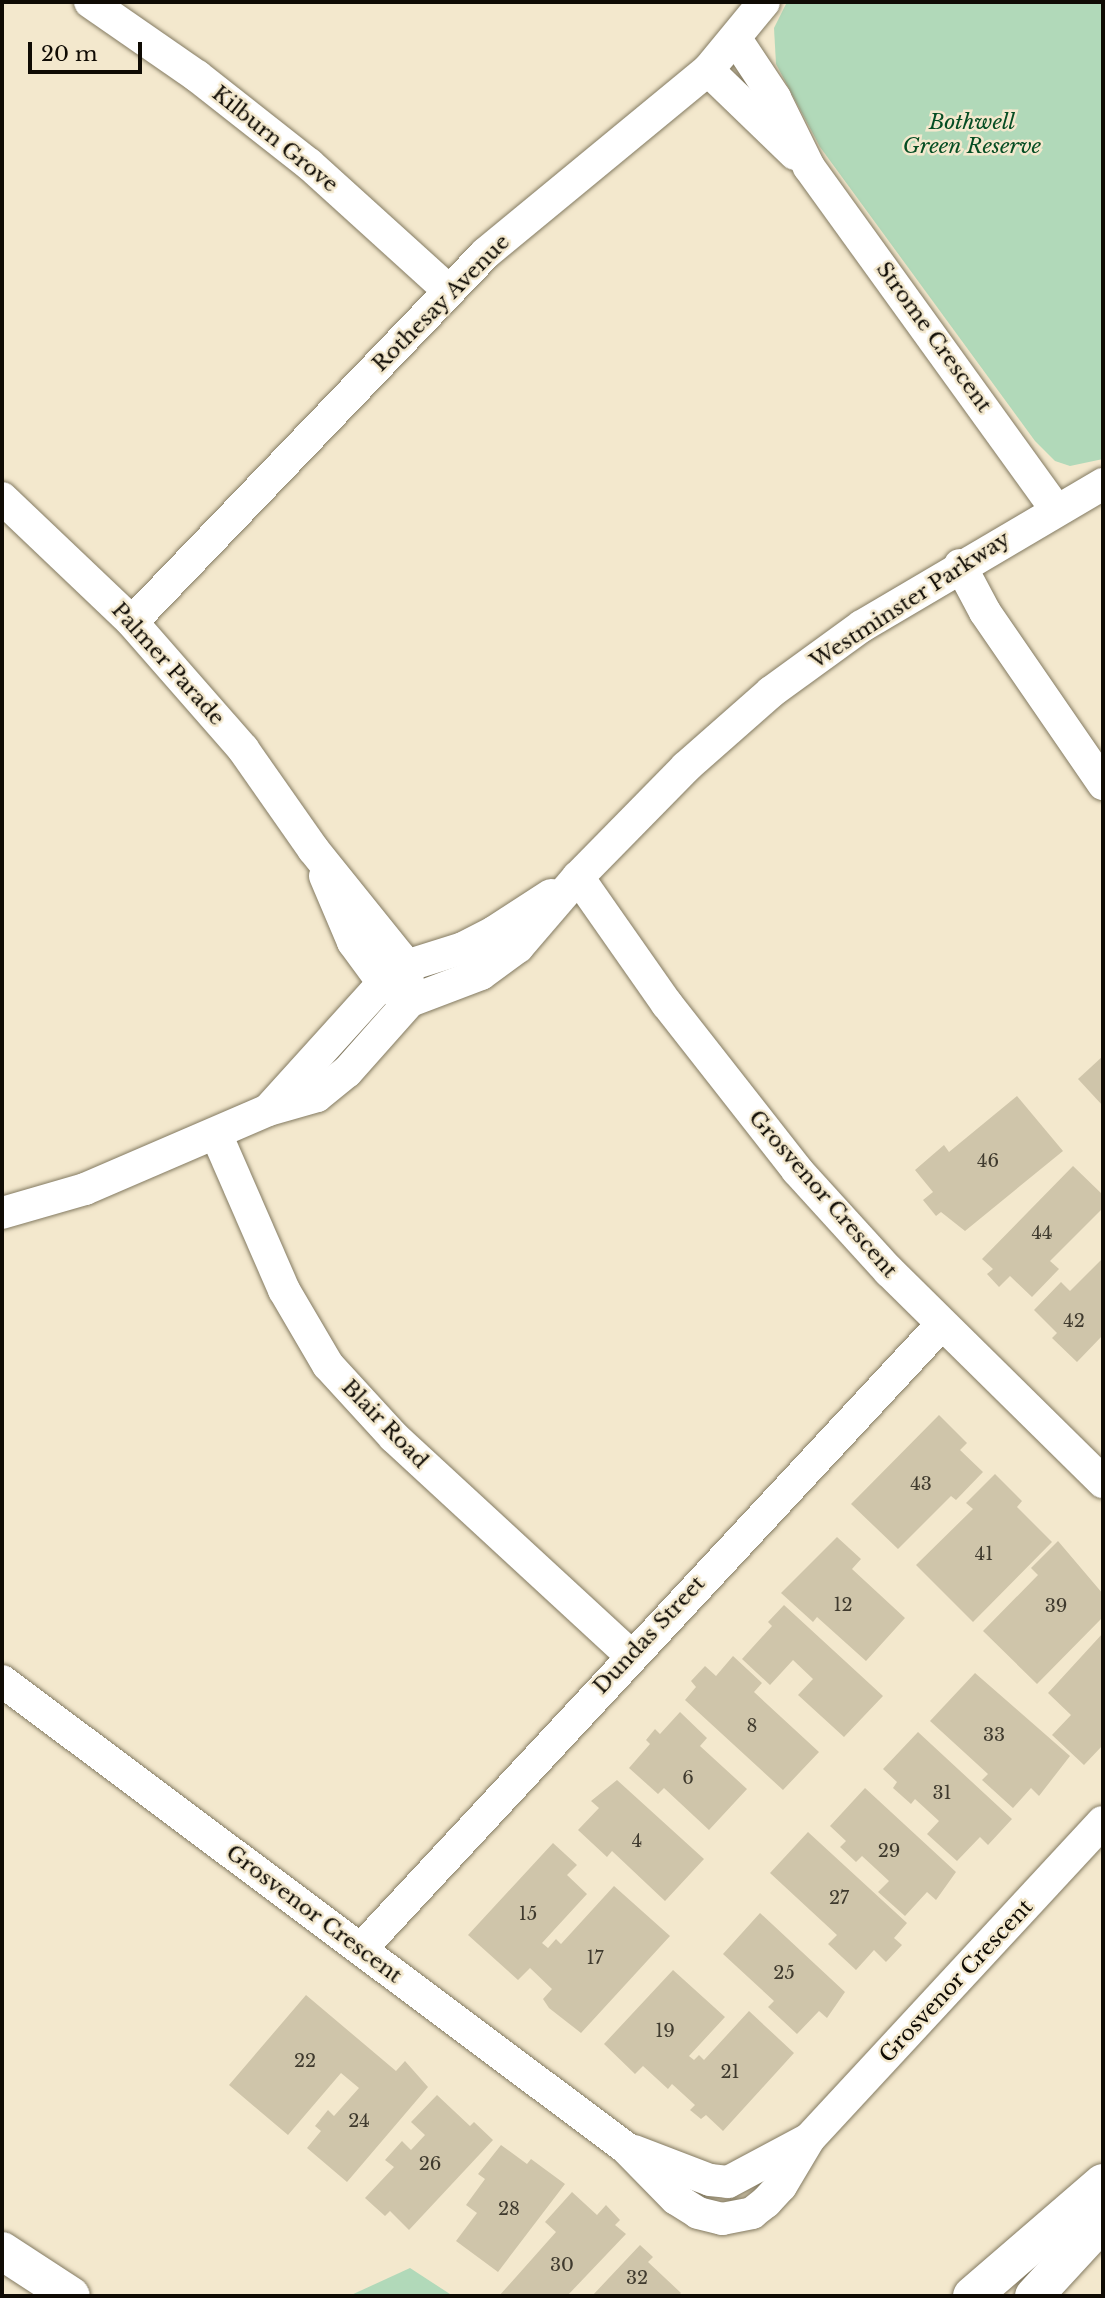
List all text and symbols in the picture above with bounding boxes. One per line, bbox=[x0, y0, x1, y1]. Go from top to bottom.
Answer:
scale bar bbox=[32, 28, 145, 72]
text: 20 m bbox=[41, 41, 98, 67]
street label: Kilburn Grove bbox=[207, 81, 343, 197]
park label: Bothwell Green Reserve bbox=[903, 109, 1041, 159]
street label: Rothesay Avenue bbox=[367, 229, 515, 377]
street label: Strome Crescent bbox=[871, 257, 997, 417]
street label: Westminster Parkway bbox=[805, 526, 1015, 674]
street label: Palmer Parade bbox=[106, 597, 230, 731]
street label: Grosvenor Crescent bbox=[743, 1105, 903, 1283]
house number: 46 bbox=[977, 1150, 999, 1172]
house number: 44 bbox=[1031, 1222, 1053, 1244]
house number: 42 bbox=[1063, 1310, 1085, 1332]
street label: Blair Road bbox=[336, 1374, 434, 1474]
house number: 43 bbox=[910, 1473, 932, 1495]
house number: 41 bbox=[975, 1543, 993, 1565]
street label: Dundas Street bbox=[588, 1571, 710, 1699]
house number: 12 bbox=[833, 1594, 853, 1616]
house number: 39 bbox=[1045, 1595, 1067, 1617]
house number: 8 bbox=[747, 1715, 757, 1737]
house number: 33 bbox=[983, 1724, 1005, 1746]
house number: 6 bbox=[682, 1767, 694, 1789]
house number: 31 bbox=[932, 1782, 952, 1804]
house number: 4 bbox=[632, 1830, 642, 1852]
street label: Grosvenor Crescent bbox=[221, 1840, 407, 1988]
house number: 29 bbox=[878, 1840, 900, 1862]
house number: 27 bbox=[829, 1887, 849, 1909]
street label: Grosvenor Crescent bbox=[874, 1894, 1038, 2068]
house number: 15 bbox=[519, 1903, 537, 1925]
house number: 17 bbox=[586, 1947, 604, 1969]
house number: 25 bbox=[773, 1962, 795, 1984]
house number: 19 bbox=[655, 2020, 675, 2042]
house number: 22 bbox=[294, 2050, 316, 2072]
house number: 21 bbox=[720, 2061, 740, 2083]
house number: 24 bbox=[348, 2110, 370, 2132]
house number: 26 bbox=[419, 2153, 441, 2175]
house number: 28 bbox=[498, 2198, 520, 2220]
house number: 30 bbox=[550, 2254, 574, 2276]
house number: 32 bbox=[626, 2267, 648, 2289]

